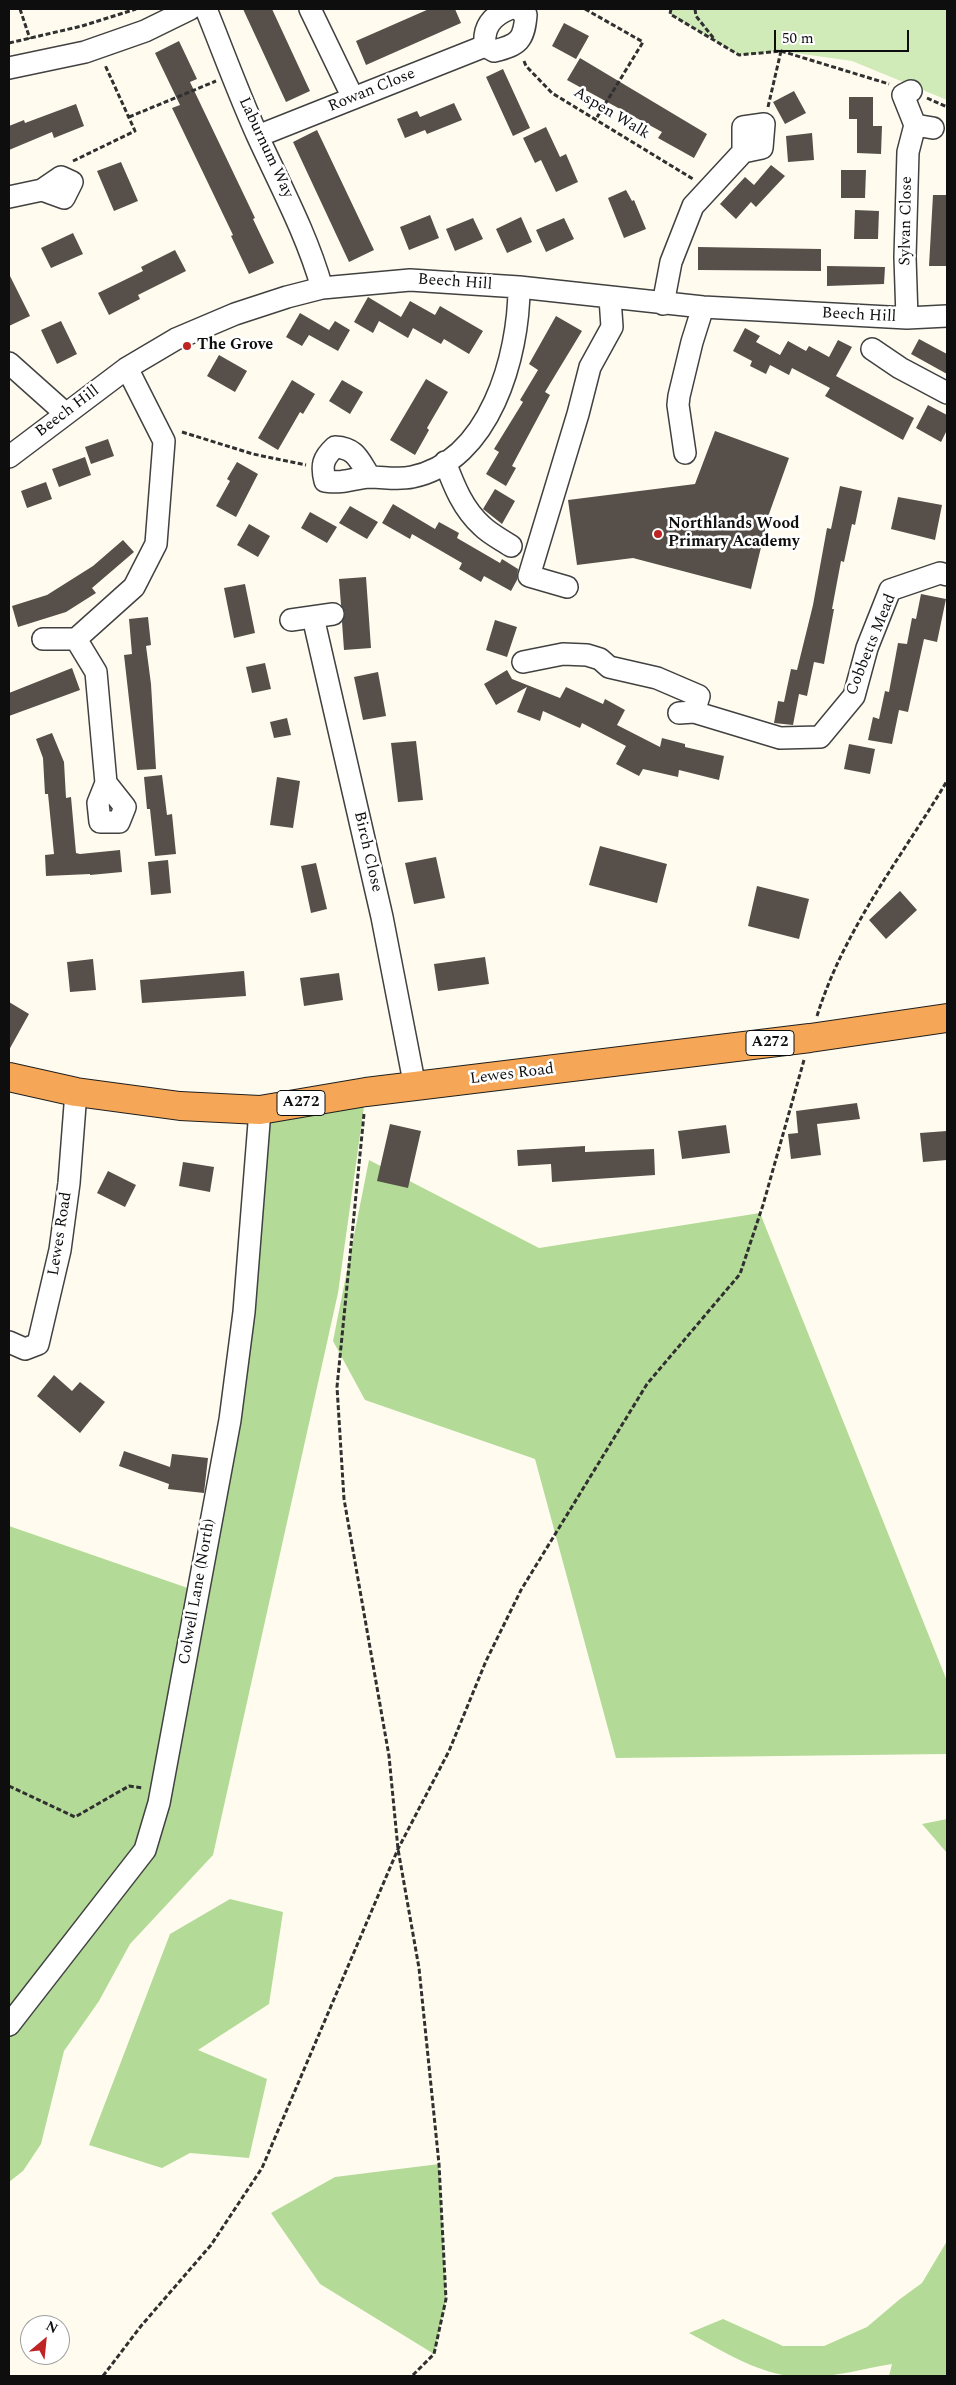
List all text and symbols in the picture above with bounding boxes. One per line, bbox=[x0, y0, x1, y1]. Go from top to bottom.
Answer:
scale bar bbox=[776, 20, 911, 52]
text: 50 m bbox=[782, 27, 814, 50]
street label: Rowan Close bbox=[326, 65, 418, 117]
street label: Aspen Walk bbox=[569, 84, 653, 144]
street label: Laburnum Way bbox=[233, 95, 297, 201]
street label: Sylvan Close bbox=[897, 176, 917, 266]
street label: Beech Hill bbox=[417, 271, 493, 295]
street label: Beech Hill bbox=[821, 304, 897, 328]
place label: The Grove bbox=[197, 336, 273, 356]
marker: The Grove bbox=[181, 340, 193, 352]
street label: Beech Hill bbox=[32, 382, 104, 442]
place label: Northlands Wood Primary Academy bbox=[668, 515, 800, 553]
marker: Northlands Wood Primary Academy bbox=[652, 528, 664, 540]
street label: Cobbetts Mead bbox=[843, 591, 901, 699]
street label: Birch Close bbox=[348, 810, 386, 894]
road number: A272 bbox=[746, 1030, 794, 1056]
street label: Lewes Road bbox=[469, 1060, 555, 1090]
road number: A272 bbox=[277, 1090, 325, 1116]
street label: Lewes Road bbox=[45, 1191, 77, 1277]
street label: Colwell Lane (North) bbox=[176, 1518, 220, 1666]
north arrow bbox=[20, 2315, 70, 2365]
text: N bbox=[42, 2315, 62, 2339]

